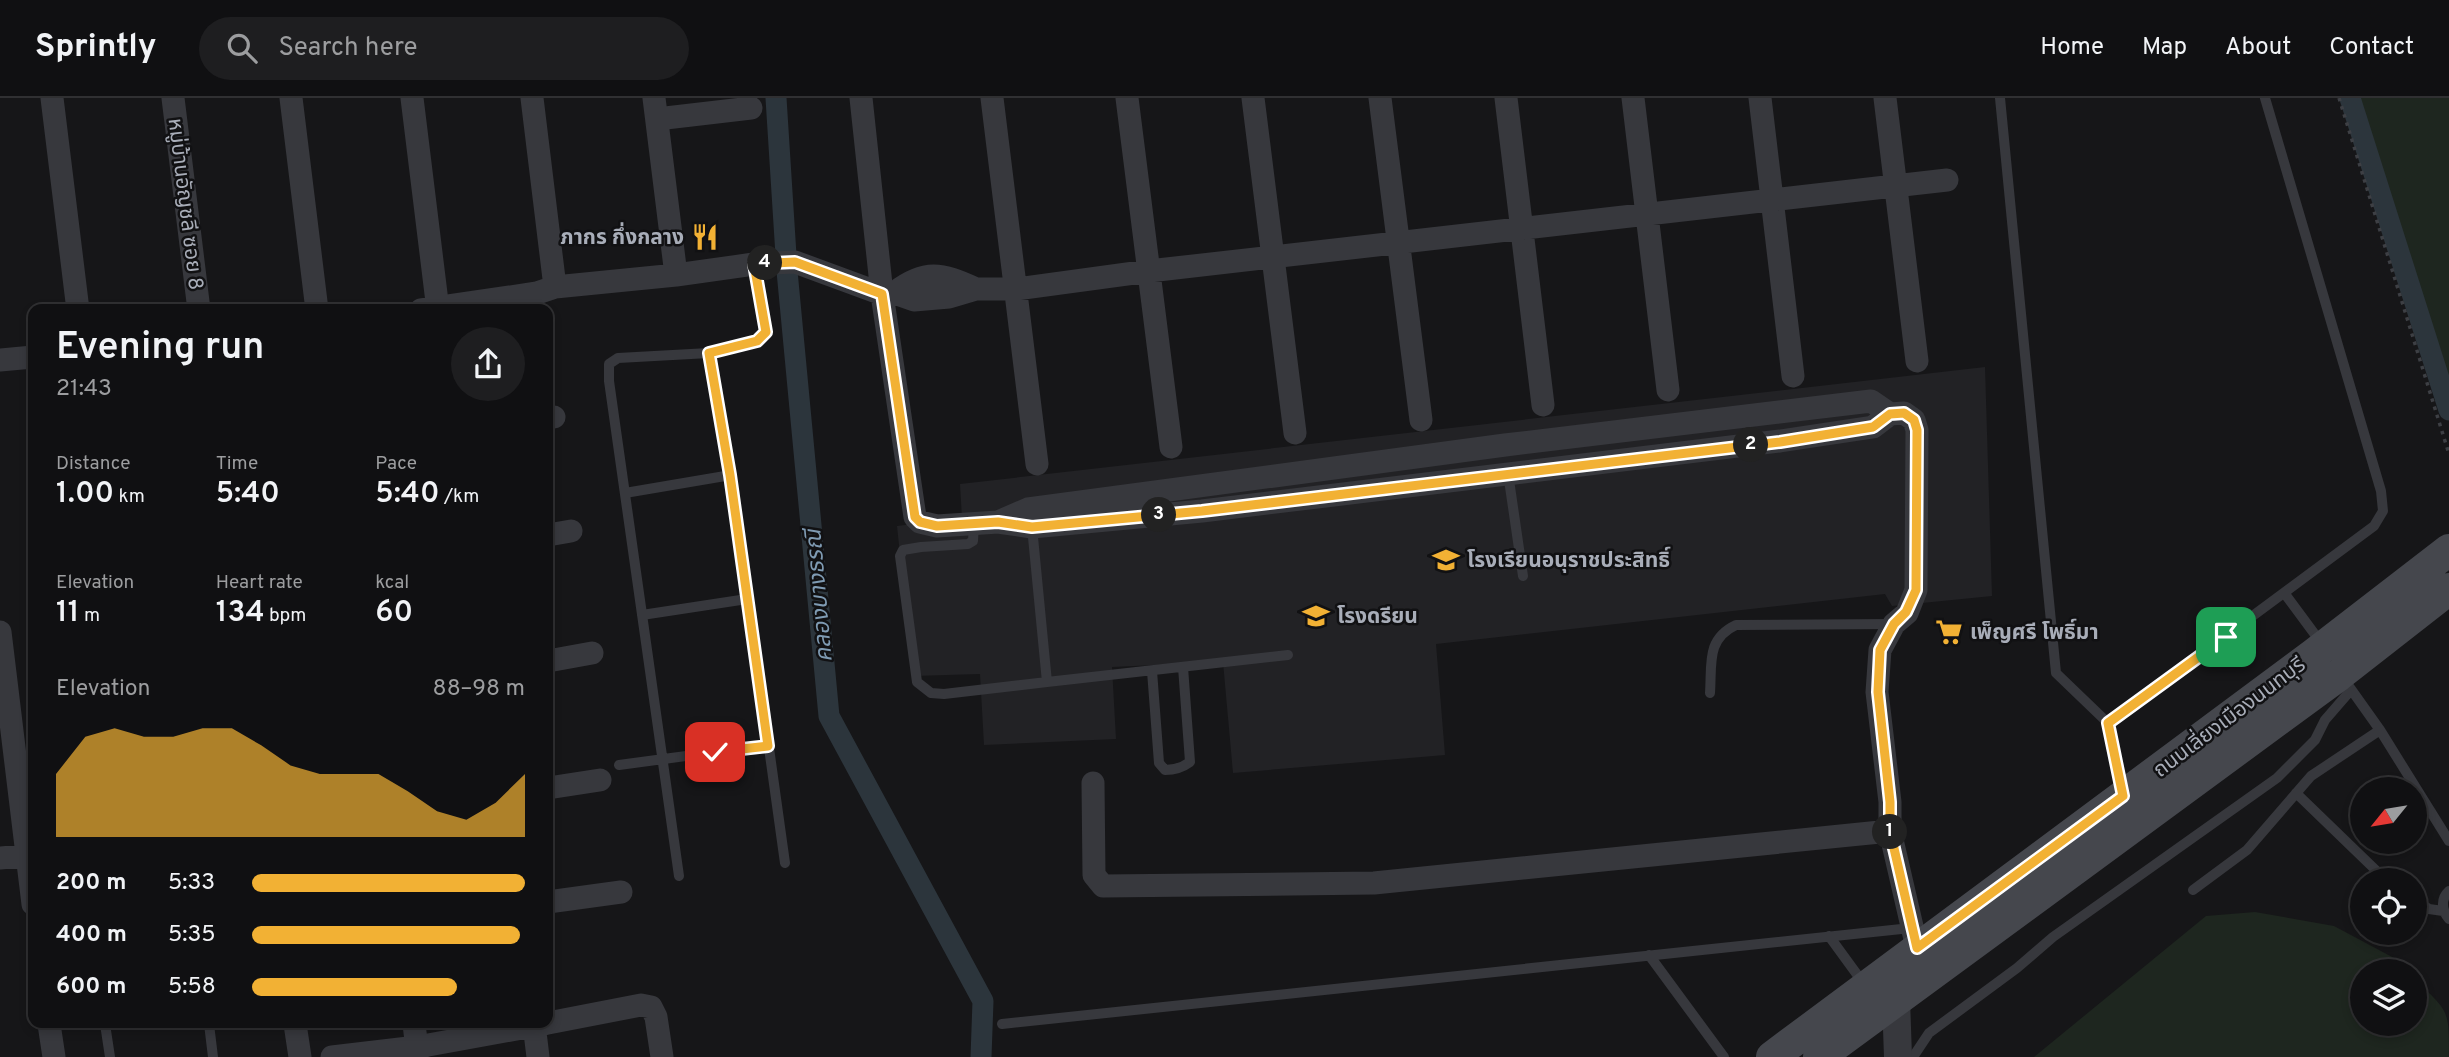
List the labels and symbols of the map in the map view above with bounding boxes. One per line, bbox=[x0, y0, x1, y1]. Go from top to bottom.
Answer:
street label: หมู่บ้านอัญชลี ซอย 8 bbox=[161, 117, 208, 292]
place label: ภากร กึ่งกลาง bbox=[560, 222, 684, 252]
restaurant icon: ภากร กึ่งกลาง bbox=[690, 222, 720, 252]
pin: 4 bbox=[748, 246, 782, 280]
pin: 2 bbox=[1734, 428, 1768, 462]
pin: 3 bbox=[1142, 498, 1176, 532]
water label: คลองบางธรณี bbox=[800, 525, 841, 663]
school or university icon: โรงเรียนอนุราชประสิทธิ์ bbox=[1431, 545, 1461, 575]
place label: โรงเรียนอนุราชประสิทธิ์ bbox=[1467, 546, 1671, 575]
school or university icon: โรงดรียน bbox=[1301, 601, 1331, 631]
place label: โรงดรียน bbox=[1337, 604, 1418, 631]
pin bbox=[2196, 607, 2256, 667]
supermarket icon: เพ็ญศรี โพธิ์มา bbox=[1934, 617, 1964, 647]
place label: เพ็ญศรี โพธิ์มา bbox=[1970, 618, 2099, 647]
street label: ถนนเลี่ยงเมืองนนทบุรี bbox=[2146, 650, 2312, 784]
pin bbox=[685, 722, 745, 782]
north arrow bbox=[2350, 777, 2427, 854]
pin: 1 bbox=[1872, 814, 1908, 850]

